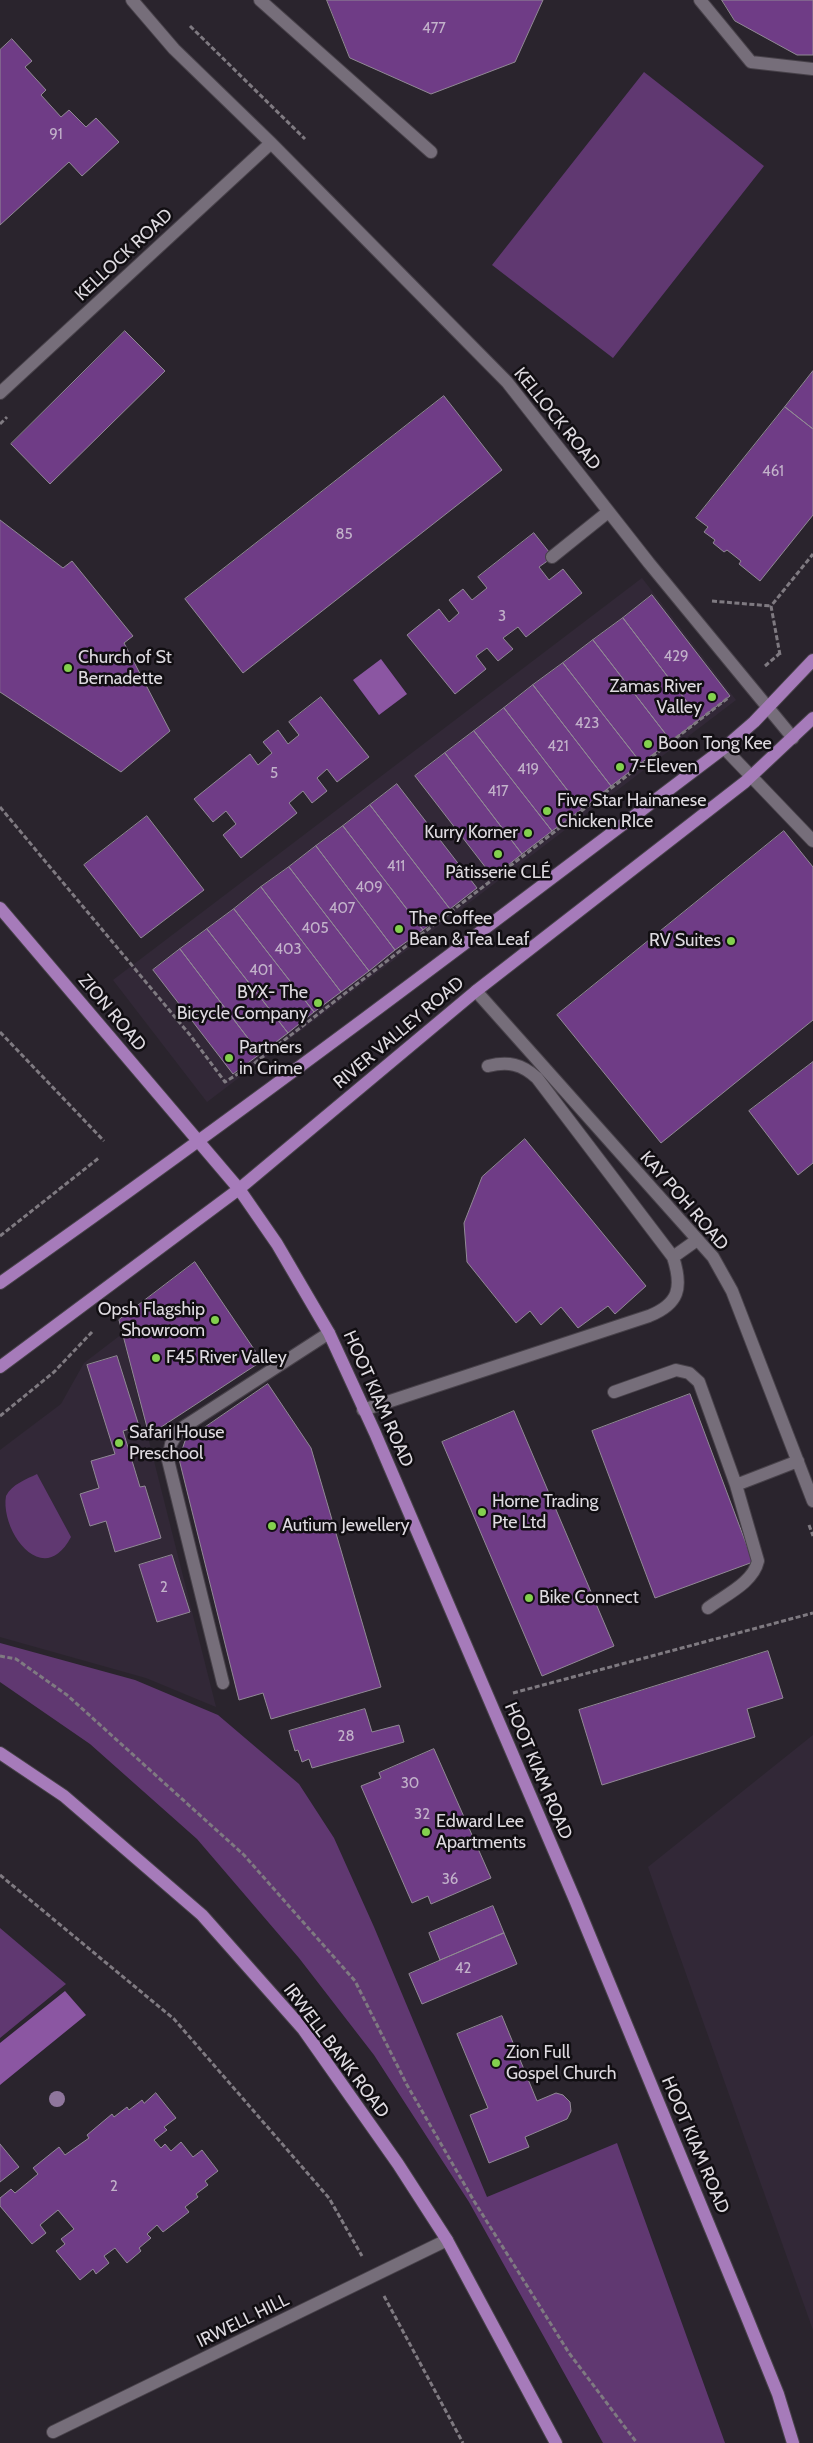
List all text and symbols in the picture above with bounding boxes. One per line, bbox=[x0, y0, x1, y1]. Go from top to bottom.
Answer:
house number: 477 bbox=[422, 20, 446, 38]
house number: 91 bbox=[49, 126, 63, 144]
street label: KELLOCK ROAD bbox=[71, 204, 177, 306]
street label: KELLOCK ROAD bbox=[509, 363, 605, 475]
house number: 461 bbox=[762, 463, 784, 481]
house number: 85 bbox=[335, 526, 353, 544]
house number: 3 bbox=[498, 608, 506, 626]
place label: Church of St Bernadette bbox=[78, 647, 172, 690]
house number: 429 bbox=[663, 648, 689, 666]
marker: Church of St Bernadette bbox=[62, 662, 74, 674]
place label: Zamas River Valley bbox=[610, 676, 702, 719]
marker: Zamas River Valley bbox=[706, 691, 718, 703]
house number: 423 bbox=[575, 715, 599, 733]
place label: Boon Tong Kee bbox=[658, 733, 772, 755]
house number: 421 bbox=[547, 738, 569, 756]
marker: Boon Tong Kee bbox=[642, 738, 654, 750]
place label: 7-Eleven bbox=[630, 756, 698, 778]
house number: 419 bbox=[517, 761, 539, 779]
marker: 7-Eleven bbox=[614, 761, 626, 773]
house number: 5 bbox=[270, 765, 278, 783]
house number: 417 bbox=[487, 783, 509, 801]
place label: Five Star Hainanese Chicken RIce bbox=[557, 790, 706, 832]
marker: Five Star Hainanese Chicken RIce bbox=[541, 805, 553, 817]
place label: Kurry Korner bbox=[424, 822, 518, 844]
marker: Kurry Korner bbox=[522, 827, 534, 839]
marker: Pâtisserie CLÉ bbox=[492, 848, 504, 860]
house number: 411 bbox=[387, 858, 405, 876]
place label: Pâtisserie CLÉ bbox=[445, 862, 551, 884]
house number: 409 bbox=[355, 879, 383, 897]
house number: 407 bbox=[329, 900, 355, 918]
place label: The Coffee Bean & Tea Leaf bbox=[409, 908, 529, 951]
house number: 405 bbox=[301, 920, 329, 938]
marker: The Coffee Bean & Tea Leaf bbox=[393, 923, 405, 935]
place label: RV Suites bbox=[649, 930, 721, 952]
marker: RV Suites bbox=[725, 935, 737, 947]
house number: 403 bbox=[274, 941, 302, 959]
house number: 401 bbox=[249, 962, 273, 980]
street label: ZION ROAD bbox=[74, 970, 150, 1056]
street label: RIVER VALLEY ROAD bbox=[329, 972, 469, 1094]
place label: BYX- The Bicycle Company bbox=[177, 982, 308, 1024]
marker: BYX- The Bicycle Company bbox=[312, 997, 324, 1009]
place label: Partners in Crime bbox=[239, 1037, 302, 1080]
marker: Partners in Crime bbox=[223, 1052, 235, 1064]
street label: KAY POH ROAD bbox=[635, 1147, 733, 1255]
place label: Opsh Flagship Showroom bbox=[98, 1299, 205, 1342]
marker: Opsh Flagship Showroom bbox=[209, 1314, 221, 1326]
street label: HOOT KIAM ROAD bbox=[338, 1328, 418, 1470]
place label: F45 River Valley bbox=[166, 1347, 287, 1369]
marker: F45 River Valley bbox=[150, 1352, 162, 1364]
place label: Safari House Preschool bbox=[129, 1422, 225, 1465]
marker: Safari House Preschool bbox=[113, 1437, 125, 1449]
place label: Horne Trading Pte Ltd bbox=[492, 1491, 598, 1534]
marker: Horne Trading Pte Ltd bbox=[476, 1506, 488, 1518]
place label: Autium Jewellery bbox=[282, 1515, 410, 1537]
marker: Autium Jewellery bbox=[266, 1520, 278, 1532]
house number: 2 bbox=[160, 1579, 168, 1597]
place label: Bike Connect bbox=[539, 1587, 639, 1609]
marker: Bike Connect bbox=[523, 1592, 535, 1604]
street label: HOOT KIAM ROAD bbox=[499, 1699, 577, 1843]
house number: 28 bbox=[338, 1728, 354, 1746]
house number: 30 bbox=[401, 1775, 419, 1793]
house number: 32 bbox=[414, 1806, 430, 1824]
place label: Edward Lee Apartments bbox=[436, 1811, 526, 1854]
marker: Edward Lee Apartments bbox=[420, 1826, 432, 1838]
house number: 36 bbox=[442, 1871, 458, 1889]
house number: 42 bbox=[455, 1960, 471, 1978]
street label: IRWELL BANK ROAD bbox=[279, 1980, 393, 2122]
place label: Zion Full Gospel Church bbox=[506, 2042, 617, 2084]
marker: Zion Full Gospel Church bbox=[490, 2057, 502, 2069]
street label: HOOT KIAM ROAD bbox=[656, 2073, 734, 2217]
house number: 2 bbox=[110, 2178, 118, 2196]
street label: IRWELL HILL bbox=[193, 2289, 293, 2353]

